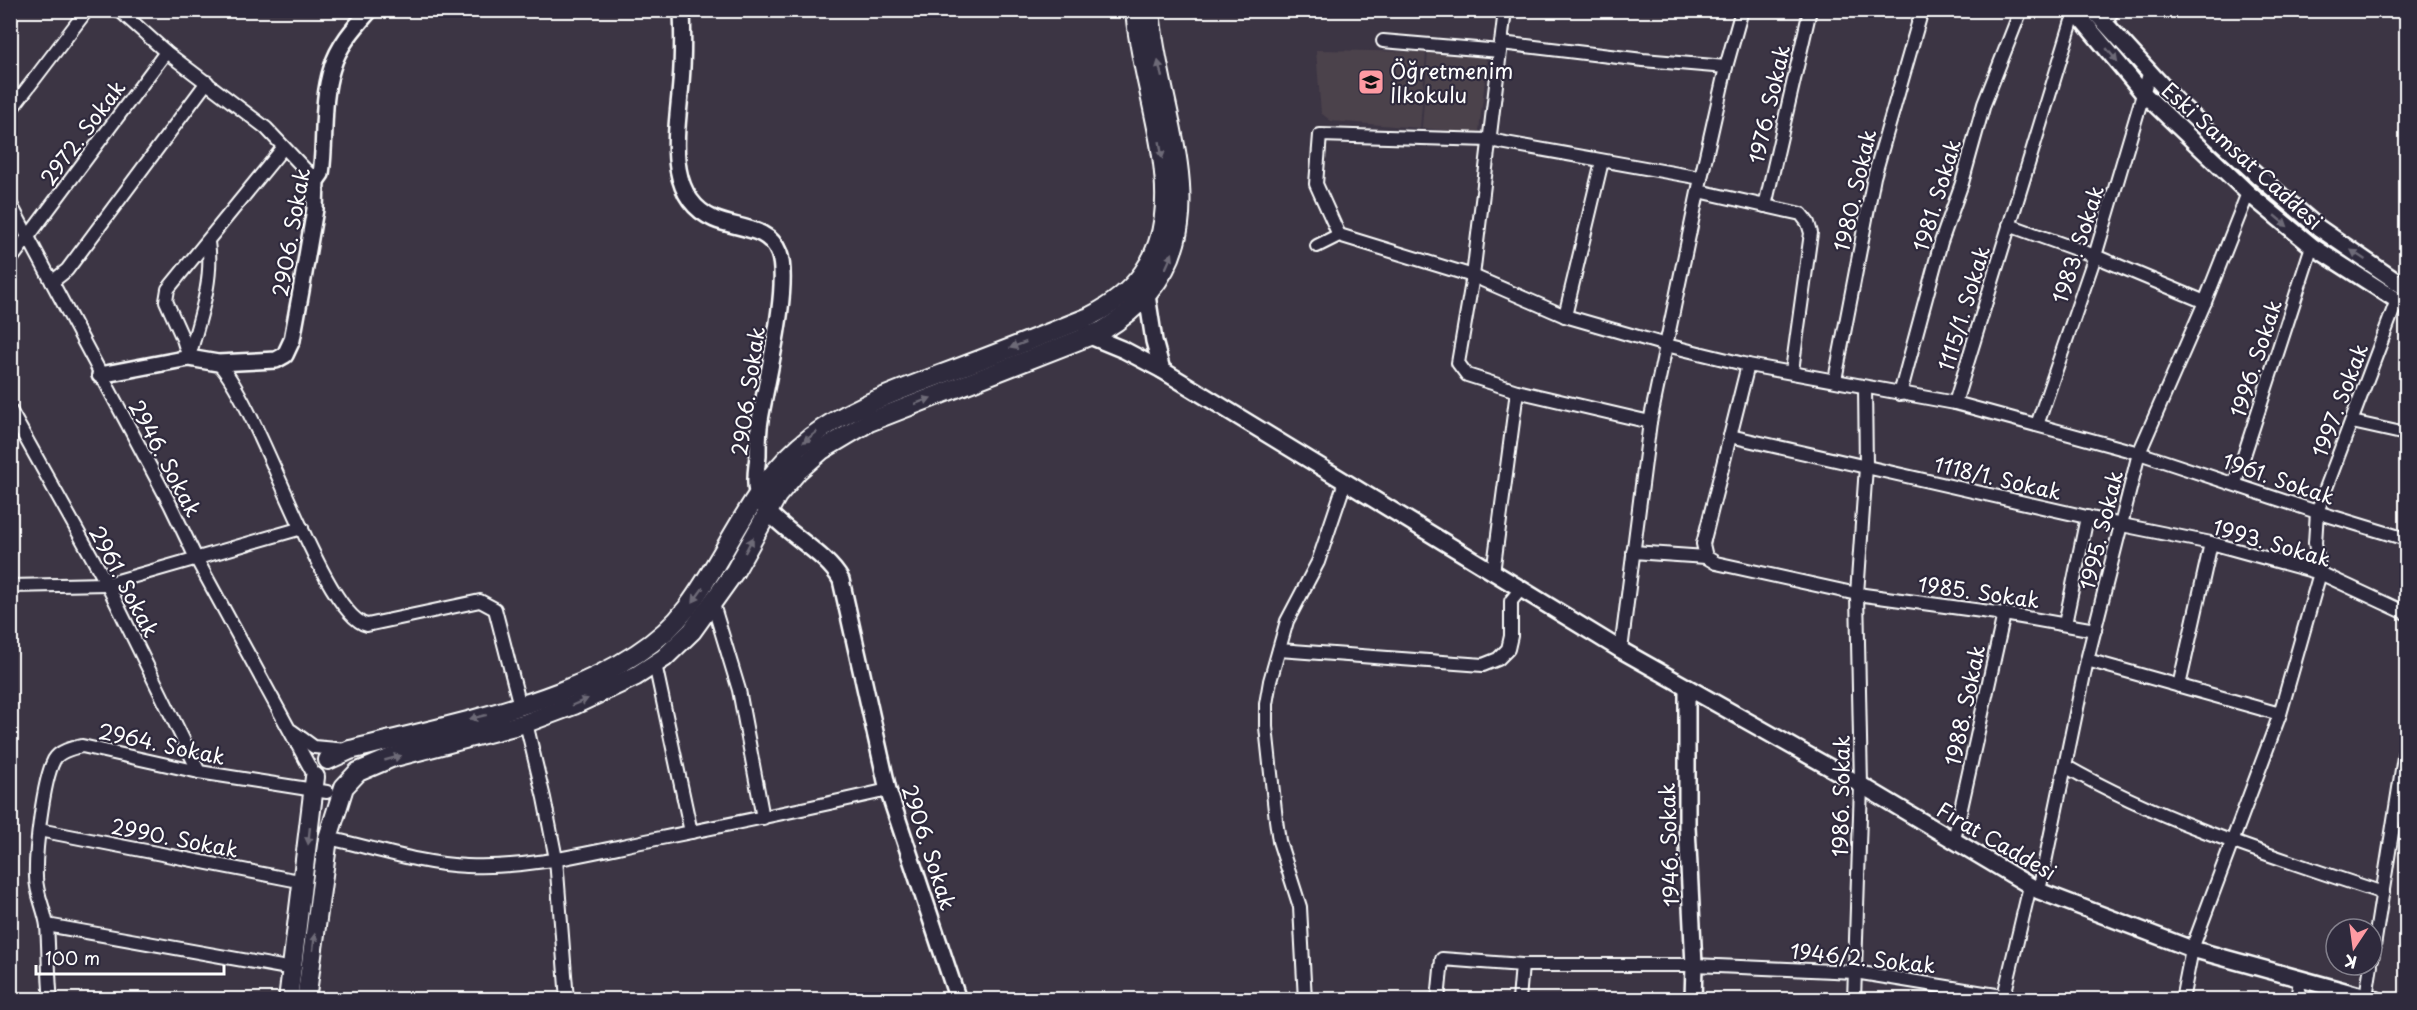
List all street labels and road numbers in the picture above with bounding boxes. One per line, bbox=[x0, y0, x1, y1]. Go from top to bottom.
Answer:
street label: 1976. Sokak bbox=[1739, 41, 1797, 167]
street label: 2972. Sokak bbox=[32, 73, 132, 191]
street label: Eski Samsat Caddesi bbox=[2155, 74, 2331, 236]
street label: 1980. Sokak bbox=[1824, 126, 1884, 254]
street label: 1981. Sokak bbox=[1904, 135, 1968, 255]
street label: 2906. Sokak bbox=[263, 165, 317, 299]
street label: 1983. Sokak bbox=[2043, 181, 2111, 307]
street label: 1115/1. Sokak bbox=[1929, 242, 1997, 374]
street label: 1996. Sokak bbox=[2221, 295, 2289, 421]
street label: 2906. Sokak bbox=[722, 324, 772, 458]
street label: 1997. Sokak bbox=[2303, 338, 2375, 462]
street label: 2946. Sokak bbox=[122, 394, 210, 522]
street label: 1961. Sokak bbox=[2219, 444, 2339, 512]
street label: 1118/1. Sokak bbox=[1931, 447, 2065, 507]
street label: 1995. Sokak bbox=[2070, 467, 2130, 593]
street label: 1993. Sokak bbox=[2209, 510, 2335, 574]
street label: 2961. Sokak bbox=[82, 519, 168, 643]
street label: 1985. Sokak bbox=[1916, 567, 2042, 615]
street label: 1988. Sokak bbox=[1936, 642, 1992, 768]
street label: 2964. Sokak bbox=[95, 714, 229, 772]
street label: 1986. Sokak bbox=[1823, 735, 1857, 857]
street label: 2906. Sokak bbox=[895, 780, 965, 914]
street label: 1946. Sokak bbox=[1650, 782, 1686, 908]
street label: Fırat Caddesi bbox=[1931, 793, 2063, 887]
street label: 2990. Sokak bbox=[109, 809, 241, 865]
street label: 1946/2. Sokak bbox=[1789, 933, 1937, 981]

